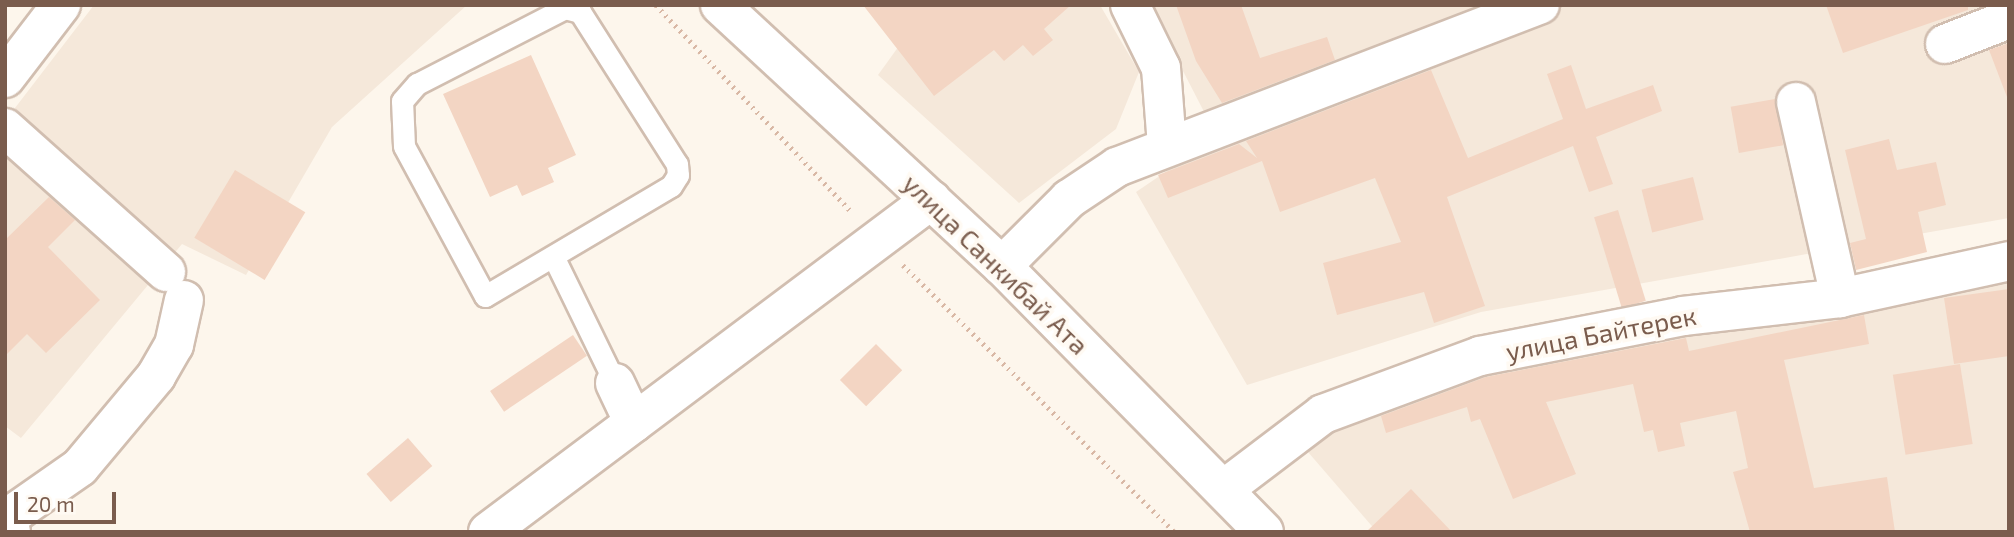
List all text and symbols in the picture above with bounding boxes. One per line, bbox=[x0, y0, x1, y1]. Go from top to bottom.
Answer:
street label: улица Санкибай Ата bbox=[897, 168, 1095, 360]
street label: улица Байтерек bbox=[1503, 299, 1699, 367]
scale bar bbox=[18, 477, 119, 522]
text: 20 m bbox=[27, 491, 75, 516]

